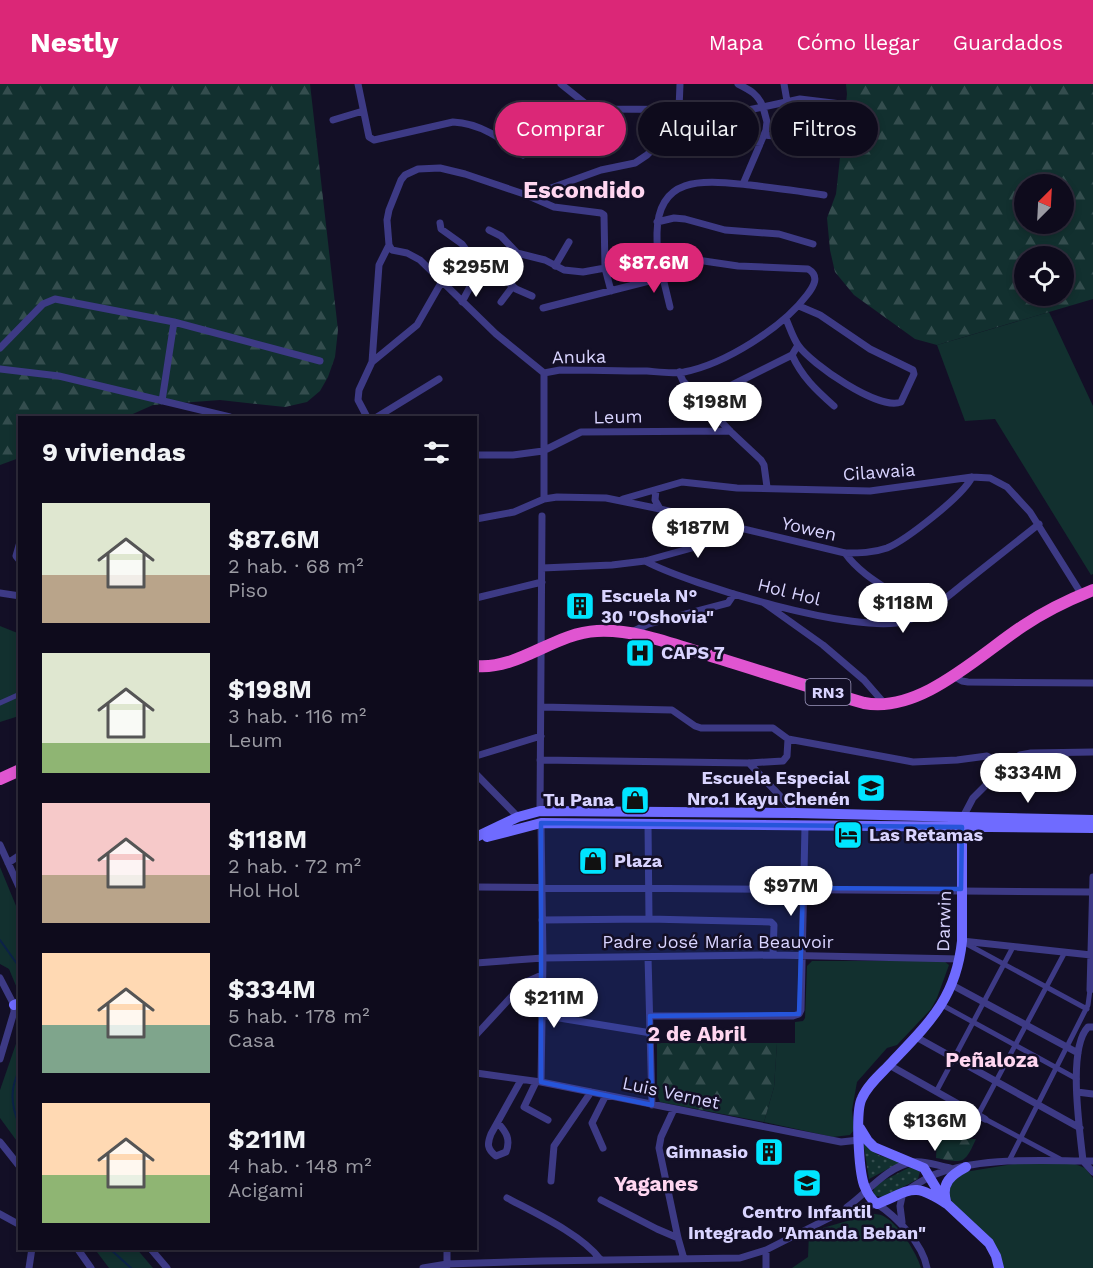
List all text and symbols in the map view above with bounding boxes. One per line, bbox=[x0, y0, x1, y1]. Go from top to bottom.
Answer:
text: Nestly bbox=[30, 26, 119, 59]
text: Mapa bbox=[709, 30, 763, 55]
text: Cómo llegar bbox=[796, 30, 920, 55]
text: Guardados bbox=[953, 30, 1063, 55]
chip: Comprar bbox=[495, 102, 626, 156]
chip: Alquilar bbox=[638, 102, 759, 156]
chip: Filtros bbox=[771, 102, 878, 156]
north arrow bbox=[1014, 174, 1074, 234]
map controls bbox=[1014, 174, 1074, 306]
district label: Escondido bbox=[523, 176, 645, 204]
pin: $87.6M bbox=[605, 243, 703, 294]
button: locate bbox=[1014, 246, 1074, 306]
pin: $295M bbox=[434, 247, 518, 298]
text: $87.6M bbox=[619, 250, 689, 274]
text: $295M bbox=[443, 254, 509, 278]
street label: Anuka bbox=[552, 346, 606, 367]
pin: $198M bbox=[673, 382, 757, 433]
text: $198M bbox=[683, 389, 747, 413]
street label: Leum bbox=[593, 406, 643, 427]
icon: filters bbox=[420, 436, 453, 469]
text: 9 viviendas bbox=[42, 437, 186, 467]
street label: Cilawaia bbox=[842, 458, 916, 485]
pin: $187M bbox=[656, 508, 740, 559]
street label: Yowen bbox=[780, 512, 839, 545]
text: $187M bbox=[666, 515, 730, 539]
text: $87.6M bbox=[228, 524, 320, 554]
icon: home bbox=[90, 527, 162, 599]
text: 2 hab. · 68 m² bbox=[228, 554, 363, 578]
street label: Hol Hol bbox=[755, 574, 823, 610]
text: Piso bbox=[228, 578, 268, 602]
pin: $118M bbox=[861, 583, 945, 634]
place label: Escuela N° 30 "Oshovia" bbox=[601, 585, 714, 627]
building icon: Escuela N° 30 "Oshovia" bbox=[564, 590, 596, 622]
text: $118M bbox=[873, 590, 933, 614]
hospital icon: CAPS 7 bbox=[624, 637, 656, 669]
place label: CAPS 7 bbox=[661, 642, 725, 663]
text: $198M bbox=[228, 674, 312, 704]
icon: home bbox=[90, 677, 162, 749]
road number: RN3 bbox=[806, 679, 850, 705]
text: 3 hab. · 116 m² bbox=[228, 704, 366, 728]
text: Leum bbox=[228, 728, 283, 752]
pin: $334M bbox=[986, 753, 1070, 804]
text: $334M bbox=[994, 760, 1062, 784]
place label: Escuela Especial Nro.1 Kayu Chenén bbox=[687, 767, 850, 809]
school or university icon: Escuela Especial Nro.1 Kayu Chenén bbox=[855, 772, 887, 804]
shop icon: Tu Pana bbox=[619, 784, 651, 816]
place label: Tu Pana bbox=[543, 789, 615, 810]
hotel icon: Las Retamas bbox=[832, 819, 864, 851]
text: $118M bbox=[228, 824, 307, 854]
place label: Las Retamas bbox=[869, 824, 983, 845]
icon: home bbox=[90, 827, 162, 899]
shop icon: Plaza bbox=[577, 845, 609, 877]
place label: Plaza bbox=[614, 850, 663, 871]
text: 2 hab. · 72 m² bbox=[228, 854, 361, 878]
pin: $97M bbox=[755, 866, 827, 917]
text: $97M bbox=[764, 873, 818, 897]
text: Hol Hol bbox=[228, 878, 299, 902]
street label: Darwin bbox=[932, 890, 955, 952]
street label: Padre José María Beauvoir bbox=[602, 931, 834, 952]
text: $334M bbox=[228, 974, 316, 1004]
icon: home bbox=[90, 977, 162, 1049]
pin: $211M bbox=[512, 978, 596, 1029]
text: $211M bbox=[524, 985, 584, 1009]
text: 5 hab. · 178 m² bbox=[228, 1004, 370, 1028]
district label: 2 de Abril bbox=[648, 1021, 747, 1046]
text: Casa bbox=[228, 1028, 275, 1052]
district label: Peñaloza bbox=[945, 1047, 1040, 1072]
street label: Luis Vernet bbox=[621, 1072, 722, 1113]
pin: $136M bbox=[893, 1101, 977, 1152]
text: $136M bbox=[903, 1108, 967, 1132]
text: $211M bbox=[228, 1124, 306, 1154]
icon: home bbox=[90, 1127, 162, 1199]
building icon: Gimnasio bbox=[753, 1136, 785, 1168]
place label: Gimnasio bbox=[666, 1141, 748, 1162]
text: 4 hab. · 148 m² bbox=[228, 1154, 371, 1178]
school or university icon: Centro Infantil Integrado "Amanda Beban" bbox=[791, 1167, 823, 1199]
district label: Yaganes bbox=[614, 1171, 698, 1196]
text: Acigami bbox=[228, 1178, 304, 1202]
place label: Centro Infantil Integrado "Amanda Beban" bbox=[688, 1201, 926, 1243]

